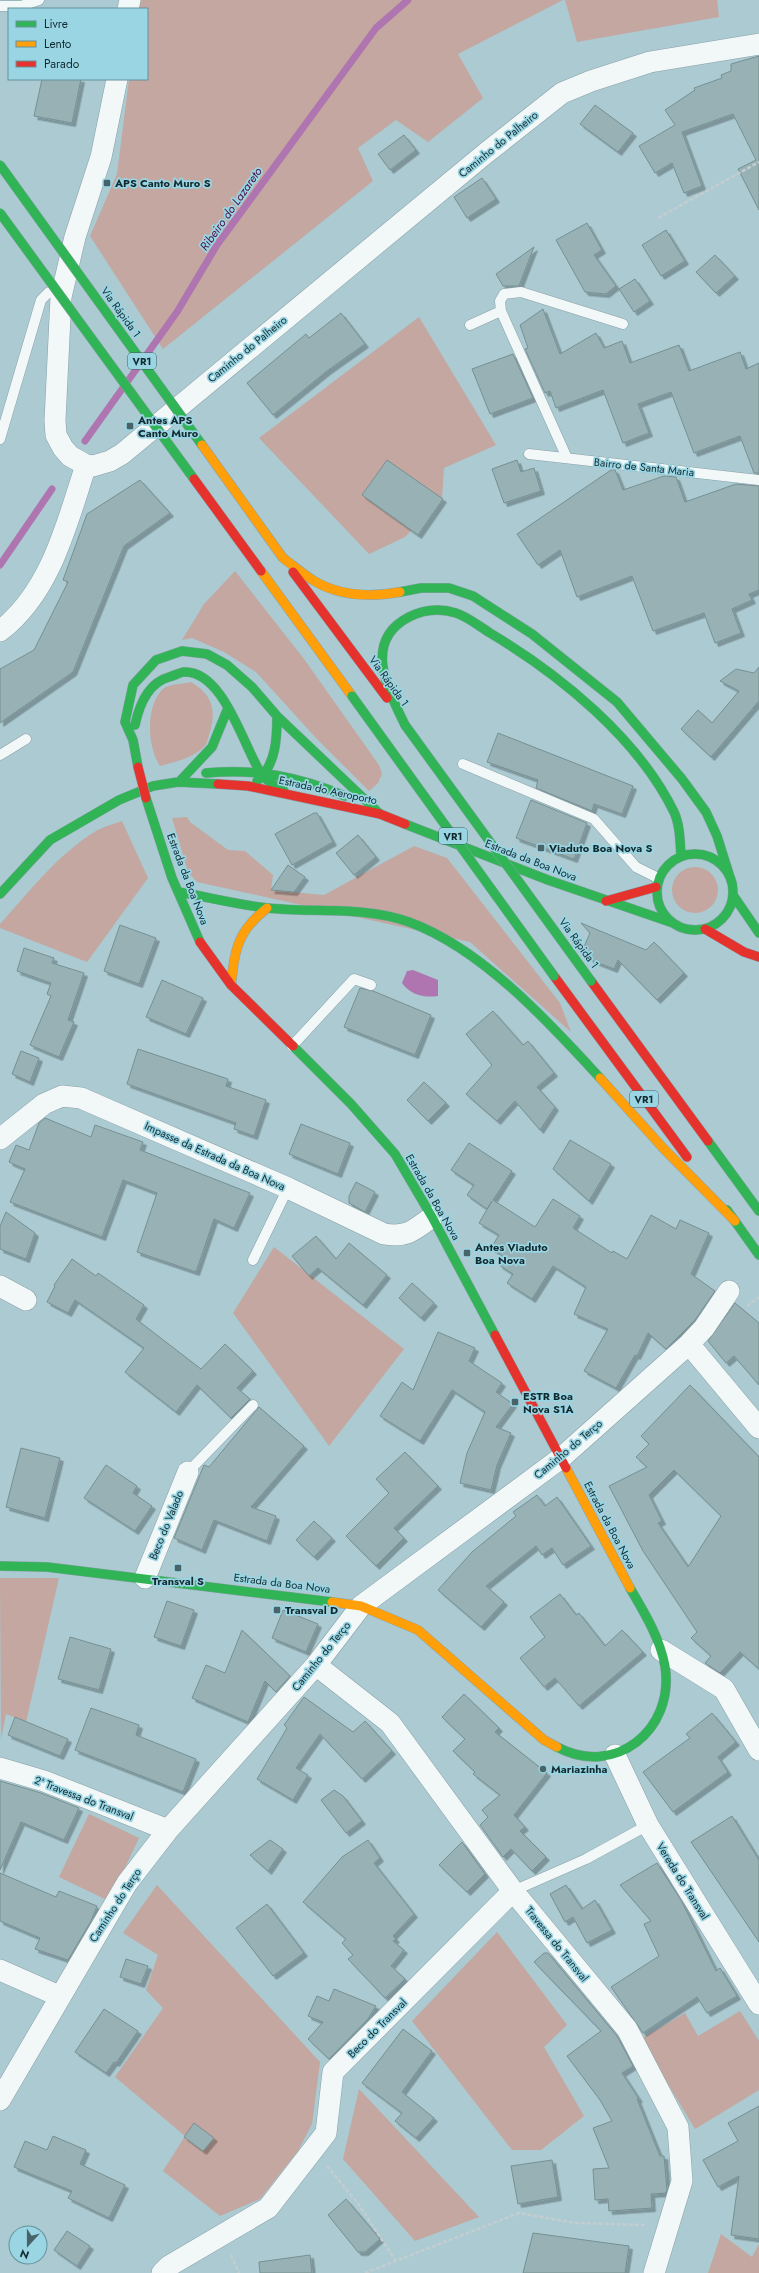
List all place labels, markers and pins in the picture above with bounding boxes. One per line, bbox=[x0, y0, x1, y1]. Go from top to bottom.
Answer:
place label: APS Canto Muro S bbox=[114, 175, 211, 191]
marker: APS Canto Muro S bbox=[102, 178, 112, 188]
place label: Antes APS Canto Muro bbox=[137, 412, 199, 441]
marker: Antes APS Canto Muro bbox=[125, 421, 135, 431]
place label: Viaduto Boa Nova S bbox=[548, 840, 653, 856]
marker: Viaduto Boa Nova S bbox=[536, 843, 546, 853]
place label: Antes Viaduto Boa Nova bbox=[474, 1239, 548, 1268]
marker: Antes Viaduto Boa Nova bbox=[462, 1248, 472, 1258]
place label: ESTR Boa Nova S1A bbox=[523, 1388, 575, 1417]
marker: ESTR Boa Nova S1A bbox=[510, 1397, 520, 1407]
marker: Transval S bbox=[173, 1563, 183, 1573]
place label: Transval S bbox=[152, 1573, 204, 1589]
place label: Transval D bbox=[285, 1602, 338, 1618]
marker: Transval D bbox=[272, 1605, 282, 1615]
place label: Mariazinha bbox=[551, 1761, 608, 1777]
marker: Mariazinha bbox=[538, 1764, 548, 1774]

